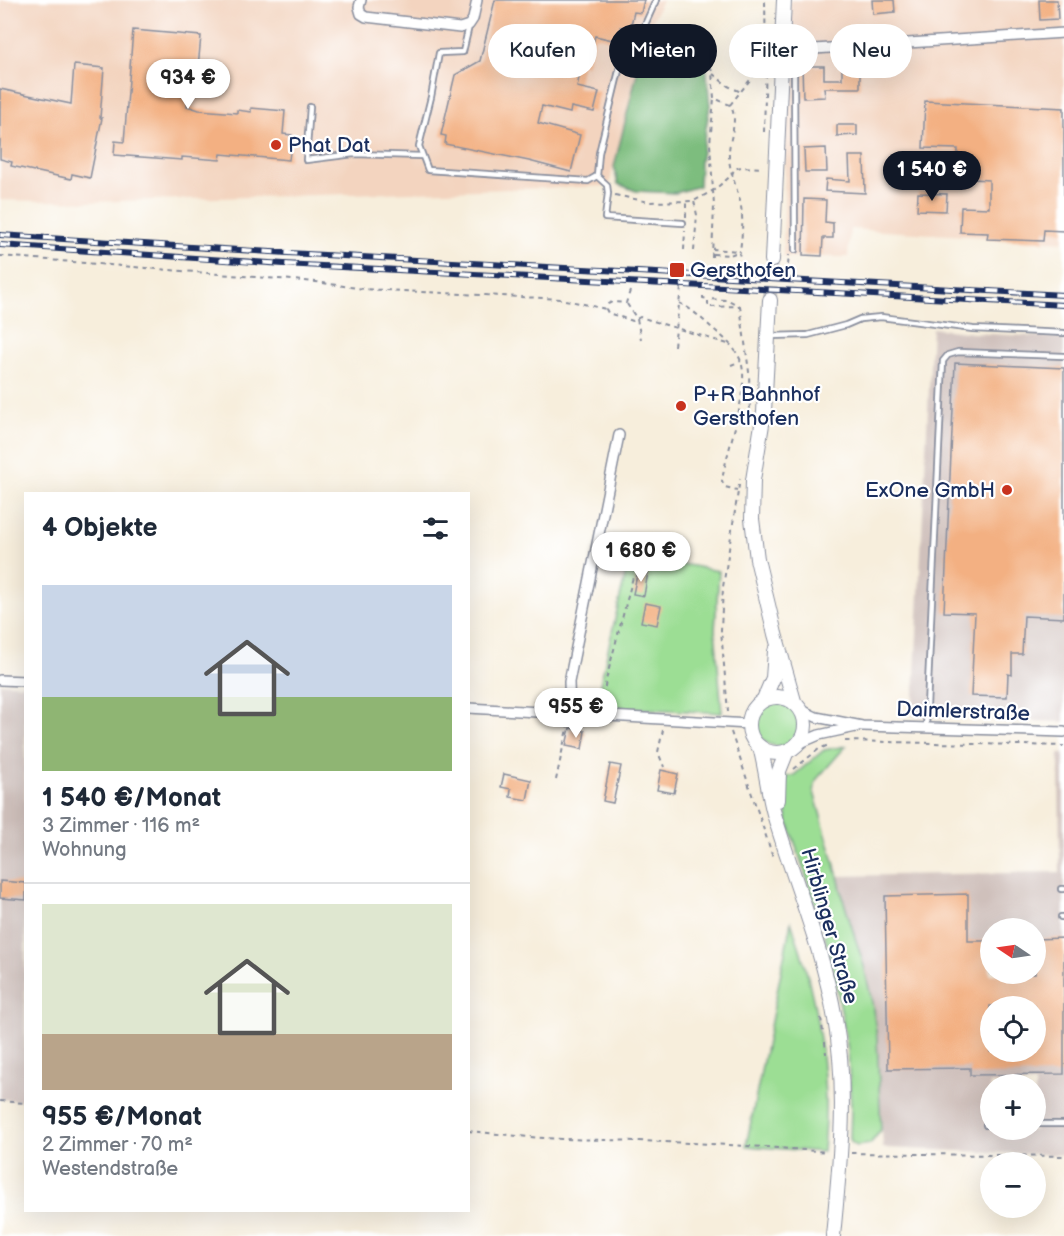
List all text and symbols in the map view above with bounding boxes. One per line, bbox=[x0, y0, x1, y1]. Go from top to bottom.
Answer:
chip: Kaufen bbox=[488, 24, 597, 78]
chip: Mieten bbox=[609, 24, 717, 78]
chip: Filter bbox=[729, 24, 818, 78]
chip: Neu bbox=[830, 24, 912, 78]
pin: 934 € bbox=[146, 59, 230, 110]
text: 934 € bbox=[160, 66, 216, 90]
place label: Phat Dat bbox=[288, 133, 371, 158]
marker: Phat Dat bbox=[269, 138, 283, 152]
pin: 1 540 € bbox=[877, 151, 987, 202]
text: 1 540 € bbox=[897, 158, 967, 182]
place label: Gersthofen bbox=[690, 258, 796, 283]
marker: Gersthofen bbox=[668, 261, 686, 279]
place label: P+R Bahnhof Gersthofen bbox=[693, 382, 821, 431]
marker: P+R Bahnhof Gersthofen bbox=[674, 399, 688, 413]
place label: ExOne GmbH bbox=[865, 478, 995, 503]
marker: ExOne GmbH bbox=[1000, 483, 1014, 497]
icon: filters bbox=[419, 512, 452, 545]
text: 4 Objekte bbox=[42, 513, 158, 544]
pin: 1 680 € bbox=[586, 532, 696, 583]
text: 1 680 € bbox=[606, 539, 676, 563]
icon: home bbox=[193, 624, 301, 732]
pin: 955 € bbox=[534, 688, 618, 739]
text: 955 € bbox=[548, 695, 604, 719]
street label: Daimlerstraße bbox=[896, 697, 1030, 726]
text: 1 540 €/Monat bbox=[42, 783, 221, 814]
text: 3 Zimmer · 116 m² bbox=[42, 814, 200, 838]
text: Wohnung bbox=[42, 838, 127, 862]
street label: Hirblinger Straße bbox=[795, 845, 864, 1007]
north arrow bbox=[980, 918, 1046, 984]
map controls bbox=[980, 918, 1046, 1218]
icon: home bbox=[193, 943, 301, 1051]
button: locate bbox=[980, 996, 1046, 1062]
button: + bbox=[980, 1074, 1046, 1140]
text: 955 €/Monat bbox=[42, 1102, 202, 1133]
text: 2 Zimmer · 70 m² bbox=[42, 1133, 193, 1157]
button: − bbox=[980, 1152, 1046, 1218]
text: Westendstraße bbox=[42, 1157, 178, 1181]

